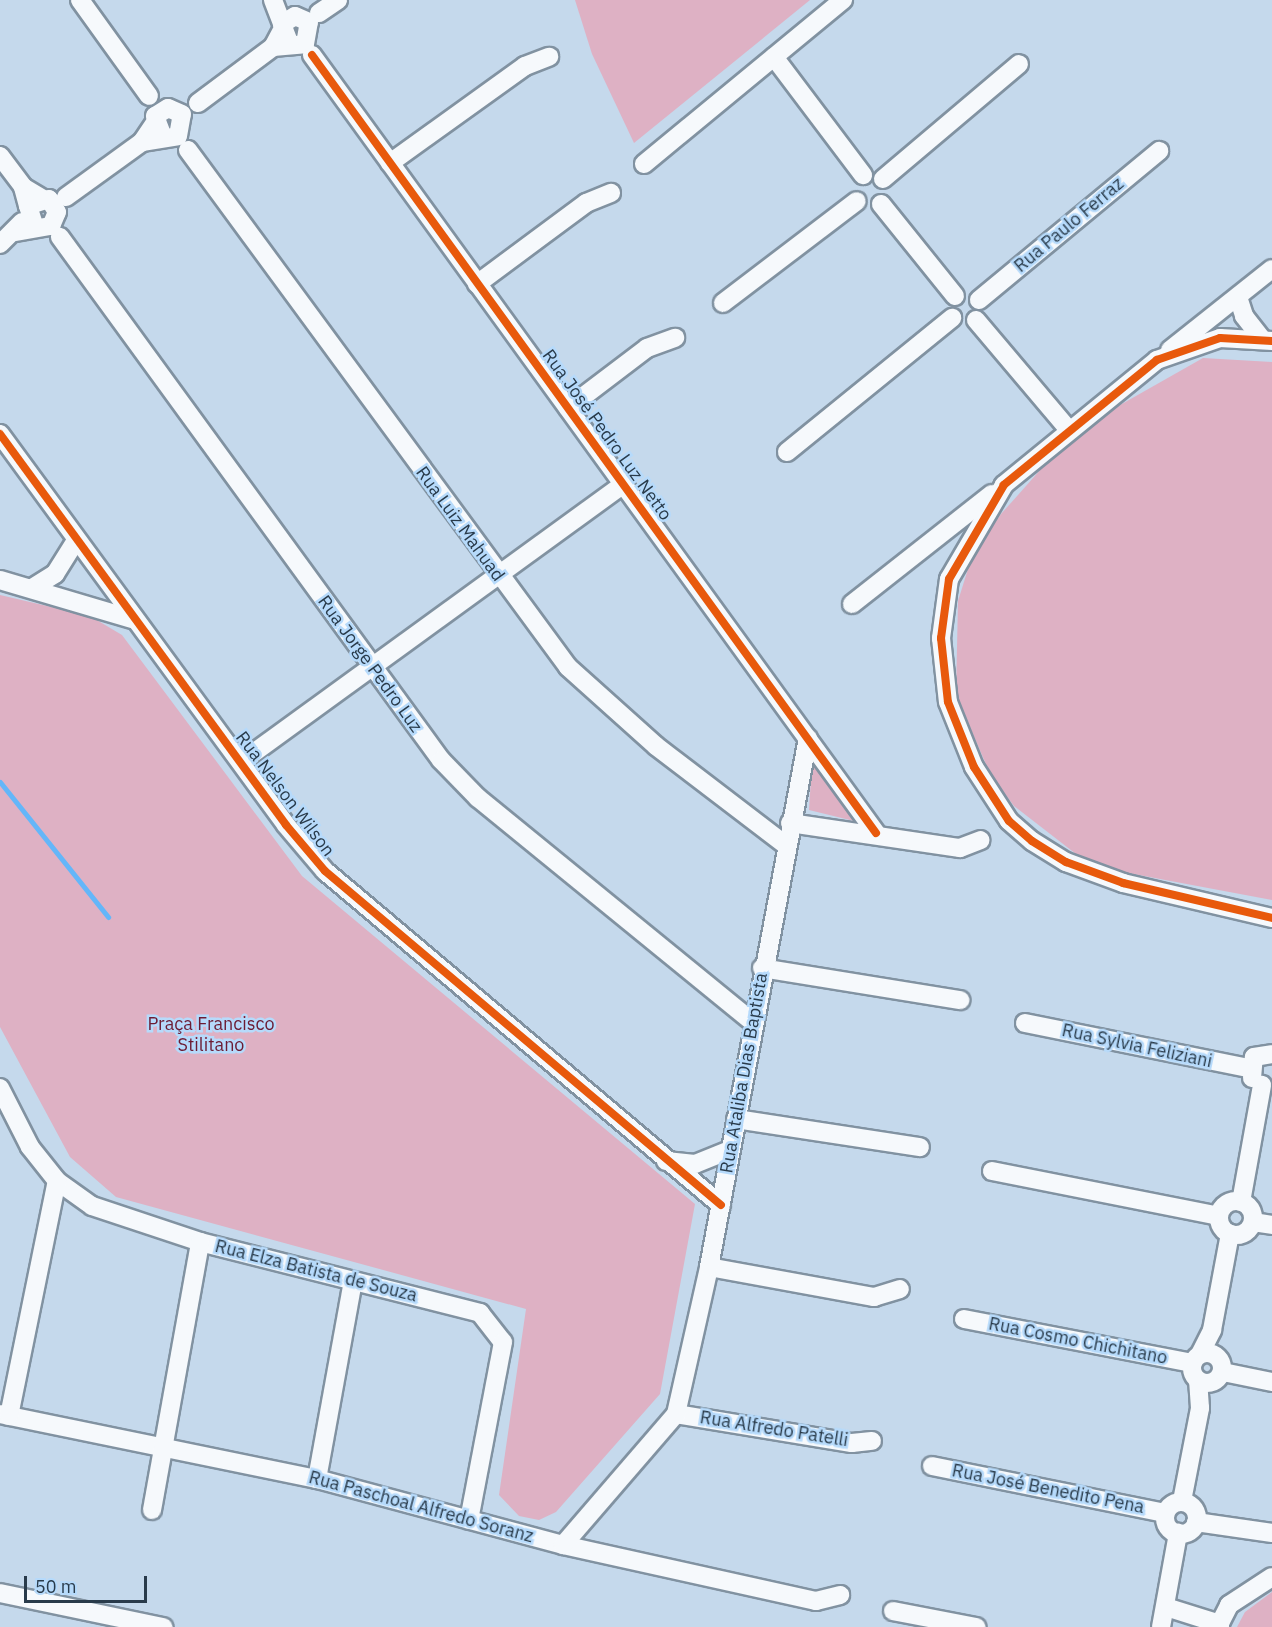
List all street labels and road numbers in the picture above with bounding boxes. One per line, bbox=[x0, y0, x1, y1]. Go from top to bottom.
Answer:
street label: Rua Paulo Ferraz bbox=[1010, 173, 1128, 277]
street label: Rua José Pedro Luz Netto bbox=[538, 345, 676, 525]
street label: Rua Luiz Mahuad bbox=[411, 462, 509, 586]
street label: Rua Jorge Pedro Luz bbox=[313, 591, 427, 737]
street label: Rua Nelson Wilson bbox=[231, 727, 339, 861]
street label: Rua Ataliba Dias Baptista bbox=[716, 971, 772, 1175]
street label: Rua Sylvia Feliziani bbox=[1060, 1020, 1214, 1072]
street label: Rua Elza Batista de Souza bbox=[213, 1235, 419, 1307]
street label: Rua Cosmo Chichitano bbox=[987, 1313, 1169, 1369]
street label: Rua Alfredo Patelli bbox=[698, 1407, 850, 1451]
street label: Rua José Benedito Pena bbox=[950, 1460, 1146, 1518]
street label: Rua Paschoal Alfredo Soranz bbox=[306, 1467, 536, 1547]

